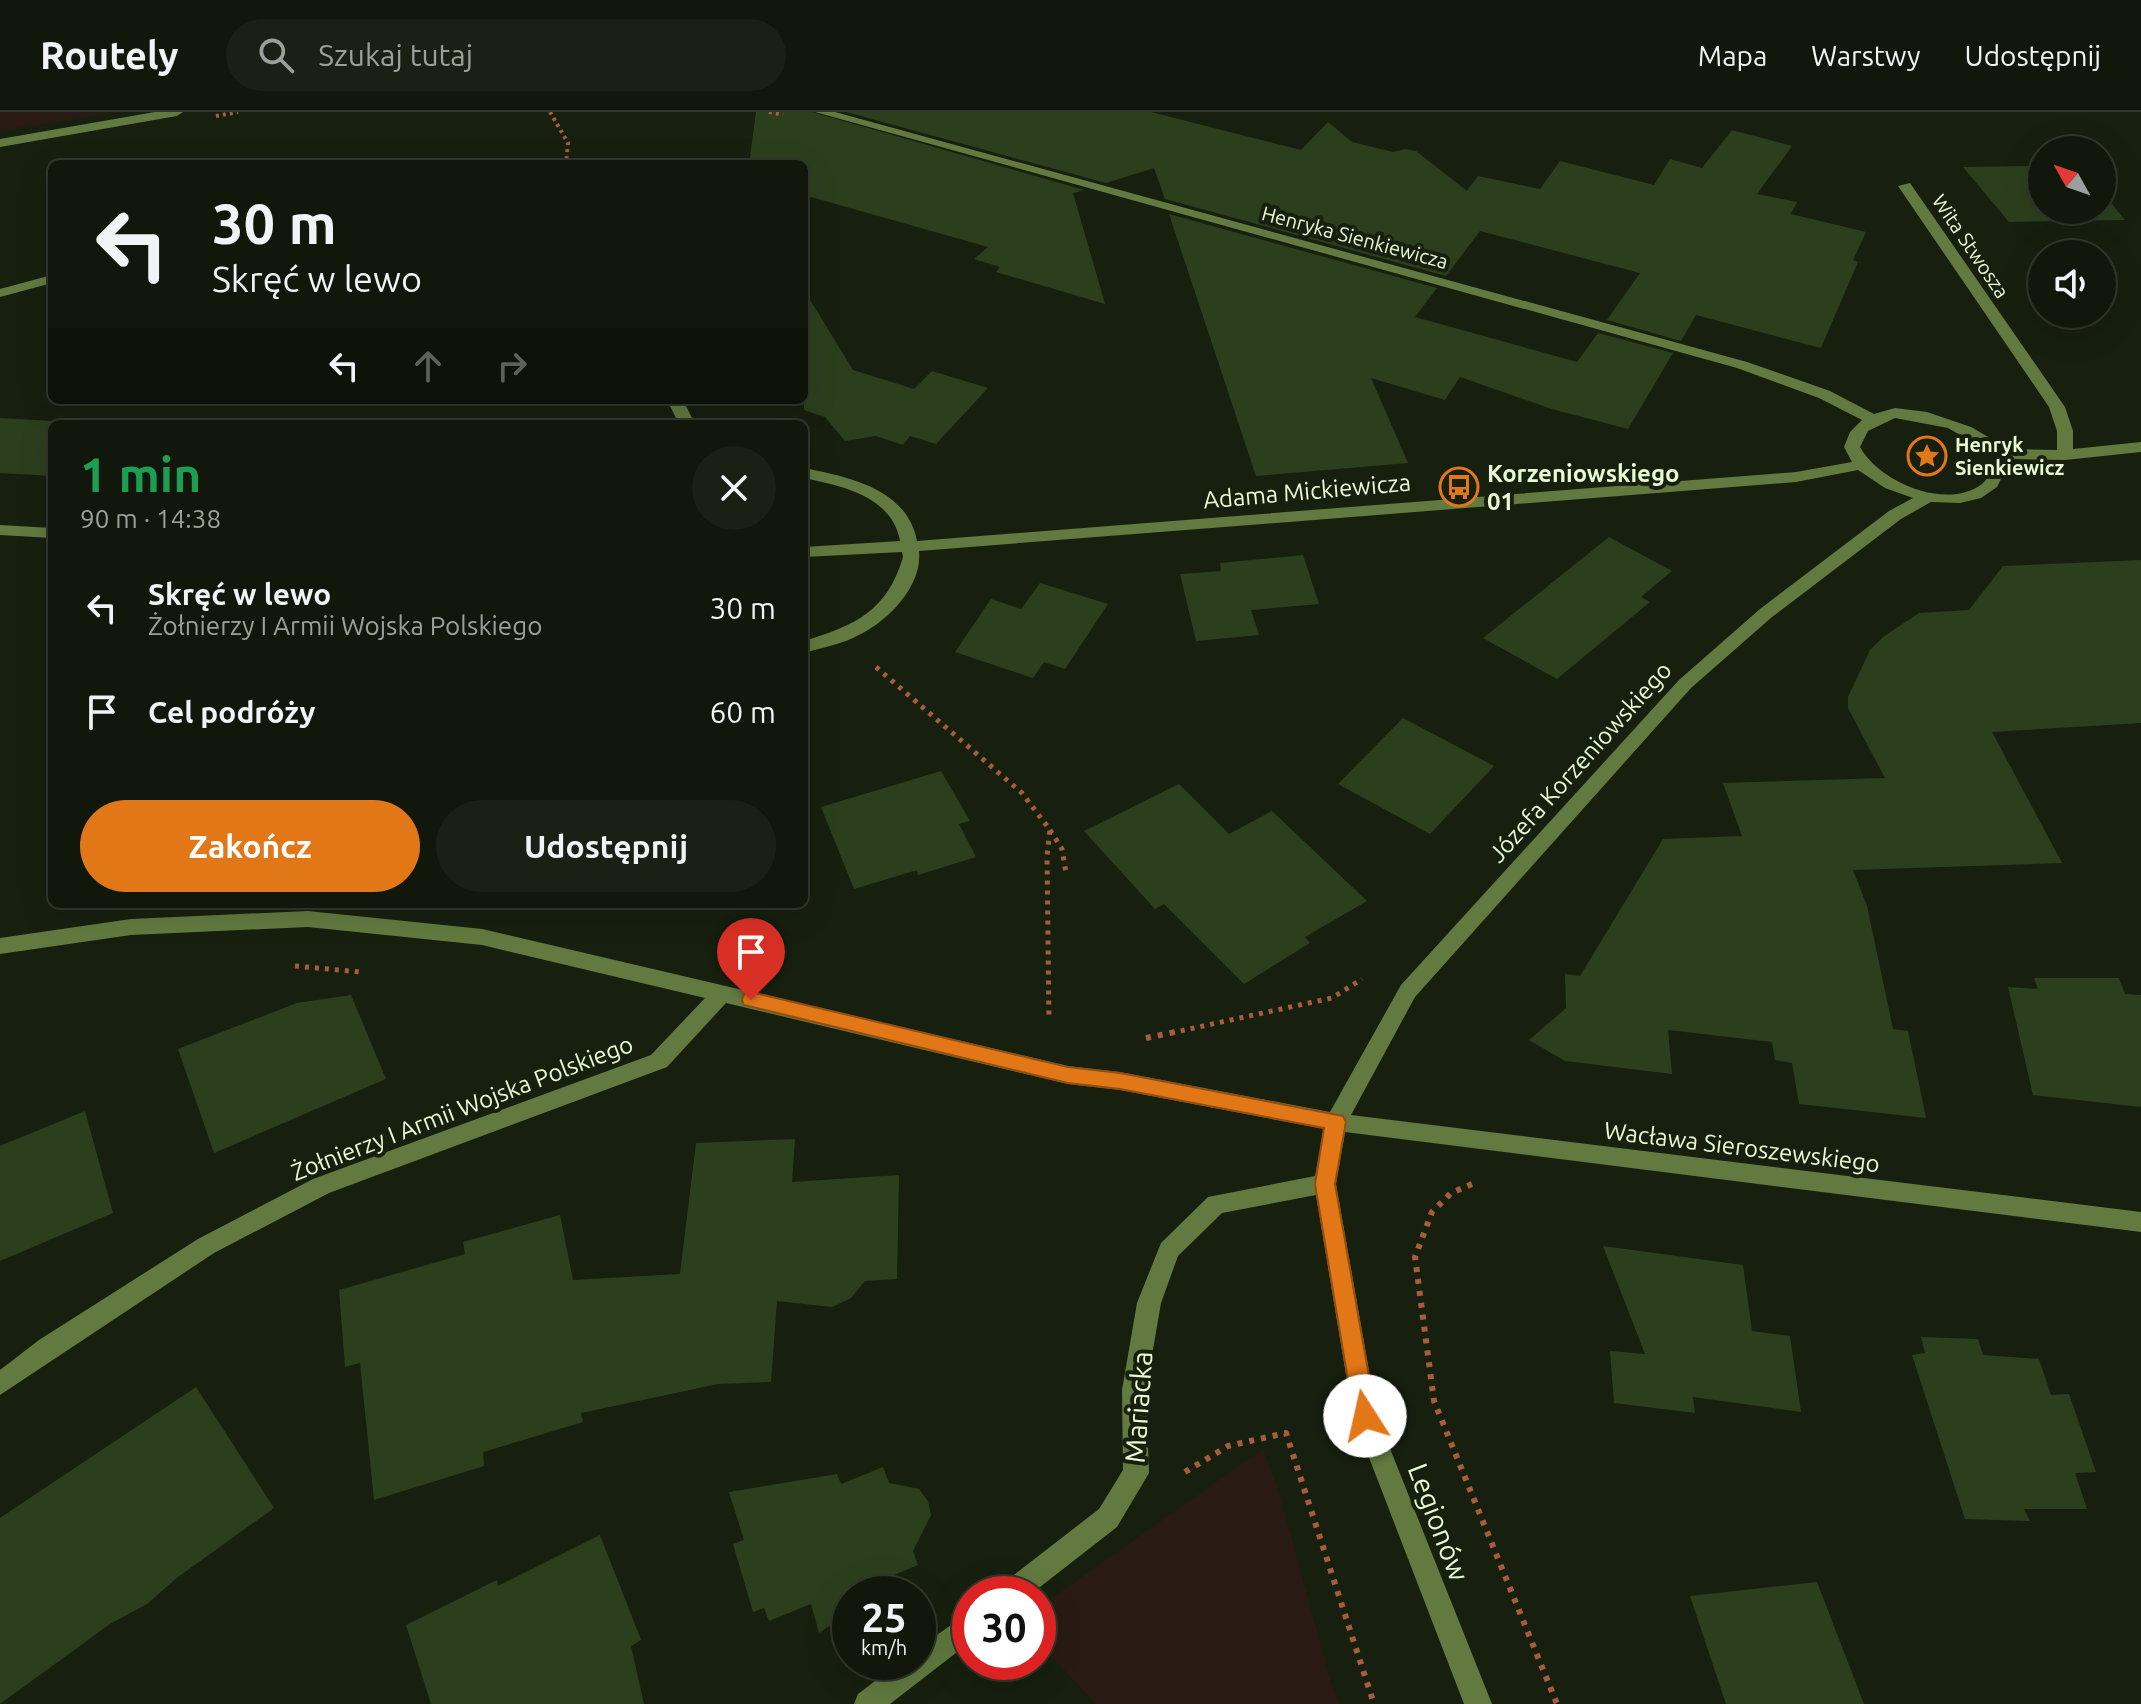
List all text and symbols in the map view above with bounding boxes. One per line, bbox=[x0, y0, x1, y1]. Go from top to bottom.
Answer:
search box bbox=[226, 19, 786, 91]
icon: search bbox=[254, 33, 298, 77]
text: Routely bbox=[40, 34, 178, 76]
text: Szukaj tutaj bbox=[318, 38, 473, 72]
text: Mapa bbox=[1698, 40, 1767, 71]
text: Warstwy bbox=[1811, 40, 1921, 71]
text: Udostępnij bbox=[1965, 40, 2101, 71]
north arrow bbox=[2028, 136, 2116, 224]
map controls bbox=[2028, 136, 2116, 328]
street label: Wita Stwosza bbox=[1928, 190, 2014, 302]
icon: left bbox=[80, 192, 184, 296]
text: 30 m bbox=[212, 192, 337, 255]
street label: Henryka Sienkiewicza bbox=[1259, 201, 1451, 273]
button: sound bbox=[2028, 240, 2116, 328]
text: Skręć w lewo bbox=[212, 258, 422, 299]
icon: left bbox=[322, 344, 366, 388]
icon: ahead bbox=[406, 344, 450, 388]
icon: right bbox=[490, 344, 534, 388]
place label: Henryk Sienkiewicz bbox=[1955, 433, 2064, 479]
place icon: Henryk Sienkiewicz bbox=[1906, 435, 1948, 477]
button: close bbox=[692, 446, 776, 530]
text: 1 min bbox=[80, 447, 201, 501]
place label: Korzeniowskiego 01 bbox=[1487, 460, 1680, 515]
bus stop icon: Korzeniowskiego 01 bbox=[1438, 466, 1480, 508]
street label: Adama Mickiewicza bbox=[1202, 468, 1412, 514]
text: 90 m · 14:38 bbox=[80, 504, 221, 533]
text: Skręć w lewo bbox=[148, 577, 331, 611]
icon: left bbox=[80, 586, 124, 630]
text: 30 m bbox=[709, 591, 776, 625]
text: Żołnierzy I Armii Wojska Polskiego bbox=[148, 611, 542, 640]
street label: Józefa Korzeniowskiego bbox=[1483, 656, 1677, 868]
icon: arrive bbox=[80, 690, 124, 734]
text: Cel podróży bbox=[148, 695, 315, 729]
text: 60 m bbox=[709, 695, 776, 729]
button: Zakończ bbox=[80, 800, 420, 892]
button: Udostępnij bbox=[436, 800, 776, 892]
pin bbox=[717, 918, 785, 1000]
icon: arrive bbox=[729, 930, 773, 974]
street label: Żołnierzy I Armii Wojska Polskiego bbox=[287, 1030, 637, 1186]
street label: Wacława Sieroszewskiego bbox=[1603, 1117, 1881, 1177]
street label: Mariacka bbox=[1119, 1350, 1157, 1464]
position arrow bbox=[1323, 1374, 1407, 1458]
street label: Legionów bbox=[1402, 1459, 1476, 1585]
speed limit sign: 30 bbox=[952, 1576, 1056, 1680]
text: 25 bbox=[861, 1595, 907, 1640]
text: km/h bbox=[861, 1636, 907, 1659]

